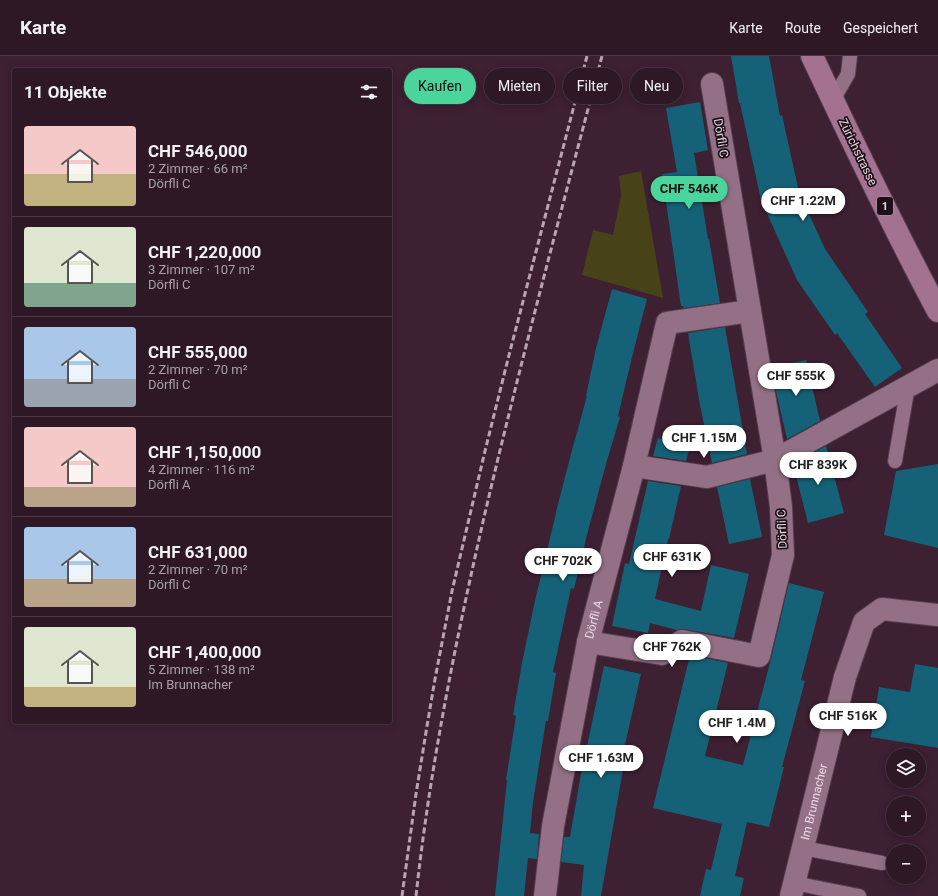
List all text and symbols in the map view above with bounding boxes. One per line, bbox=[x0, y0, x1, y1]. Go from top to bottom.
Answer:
text: Karte bbox=[20, 16, 66, 39]
text: Karte bbox=[729, 20, 763, 36]
text: Route bbox=[785, 20, 821, 36]
text: Gespeichert bbox=[843, 20, 918, 36]
chip: Kaufen bbox=[404, 68, 476, 104]
chip: Mieten bbox=[484, 68, 555, 104]
chip: Filter bbox=[563, 68, 622, 104]
chip: Neu bbox=[630, 68, 683, 104]
icon: filters bbox=[358, 81, 380, 103]
text: 11 Objekte bbox=[24, 82, 107, 102]
street label: Zürichstrasse bbox=[836, 116, 880, 188]
street label: Dörfli C bbox=[711, 117, 731, 159]
text: CHF 546,000 bbox=[148, 141, 247, 161]
icon: home bbox=[56, 142, 104, 190]
text: 2 Zimmer · 66 m² bbox=[148, 161, 247, 176]
text: Dörfli C bbox=[148, 176, 191, 191]
pin: CHF 546K bbox=[648, 176, 730, 210]
text: CHF 546K bbox=[660, 181, 718, 196]
pin: CHF 1.22M bbox=[757, 188, 849, 222]
text: CHF 1.22M bbox=[770, 193, 836, 208]
road number: 1 bbox=[877, 197, 893, 215]
text: CHF 1,220,000 bbox=[148, 242, 261, 262]
icon: home bbox=[56, 243, 104, 291]
text: 3 Zimmer · 107 m² bbox=[148, 262, 255, 277]
text: Dörfli C bbox=[148, 277, 191, 292]
text: CHF 555,000 bbox=[148, 342, 247, 362]
icon: home bbox=[56, 343, 104, 391]
text: 2 Zimmer · 70 m² bbox=[148, 362, 247, 377]
pin: CHF 555K bbox=[755, 363, 837, 397]
text: CHF 555K bbox=[767, 368, 825, 383]
text: Dörfli C bbox=[148, 377, 191, 392]
pin: CHF 1.15M bbox=[658, 425, 750, 459]
text: CHF 1.15M bbox=[671, 430, 737, 445]
text: CHF 1,150,000 bbox=[148, 442, 261, 462]
icon: home bbox=[56, 443, 104, 491]
pin: CHF 839K bbox=[777, 452, 859, 486]
text: CHF 839K bbox=[789, 457, 847, 472]
text: 4 Zimmer · 116 m² bbox=[148, 462, 255, 477]
text: Dörfli A bbox=[148, 477, 191, 492]
street label: Dörfli C bbox=[774, 509, 790, 549]
text: CHF 631,000 bbox=[148, 542, 247, 562]
icon: home bbox=[56, 543, 104, 591]
pin: CHF 631K bbox=[631, 544, 713, 578]
pin: CHF 702K bbox=[522, 548, 604, 582]
text: CHF 631K bbox=[643, 549, 701, 564]
text: CHF 702K bbox=[534, 553, 592, 568]
text: 2 Zimmer · 70 m² bbox=[148, 562, 247, 577]
text: Dörfli C bbox=[148, 577, 191, 592]
street label: Dörfli A bbox=[582, 599, 606, 640]
pin: CHF 762K bbox=[631, 634, 713, 668]
text: CHF 762K bbox=[643, 639, 701, 654]
text: CHF 1,400,000 bbox=[148, 642, 261, 662]
icon: home bbox=[56, 643, 104, 691]
text: 5 Zimmer · 138 m² bbox=[148, 662, 255, 677]
text: Im Brunnacher bbox=[148, 677, 233, 692]
pin: CHF 516K bbox=[807, 703, 889, 737]
text: CHF 516K bbox=[819, 708, 877, 723]
pin: CHF 1.4M bbox=[696, 710, 778, 744]
text: CHF 1.4M bbox=[708, 715, 766, 730]
pin: CHF 1.63M bbox=[555, 745, 647, 779]
map controls bbox=[886, 748, 926, 884]
button: layers bbox=[886, 748, 926, 788]
text: CHF 1.63M bbox=[568, 750, 634, 765]
street label: Im Brunnacher bbox=[798, 762, 830, 841]
button: + bbox=[886, 796, 926, 836]
button: − bbox=[886, 844, 926, 884]

